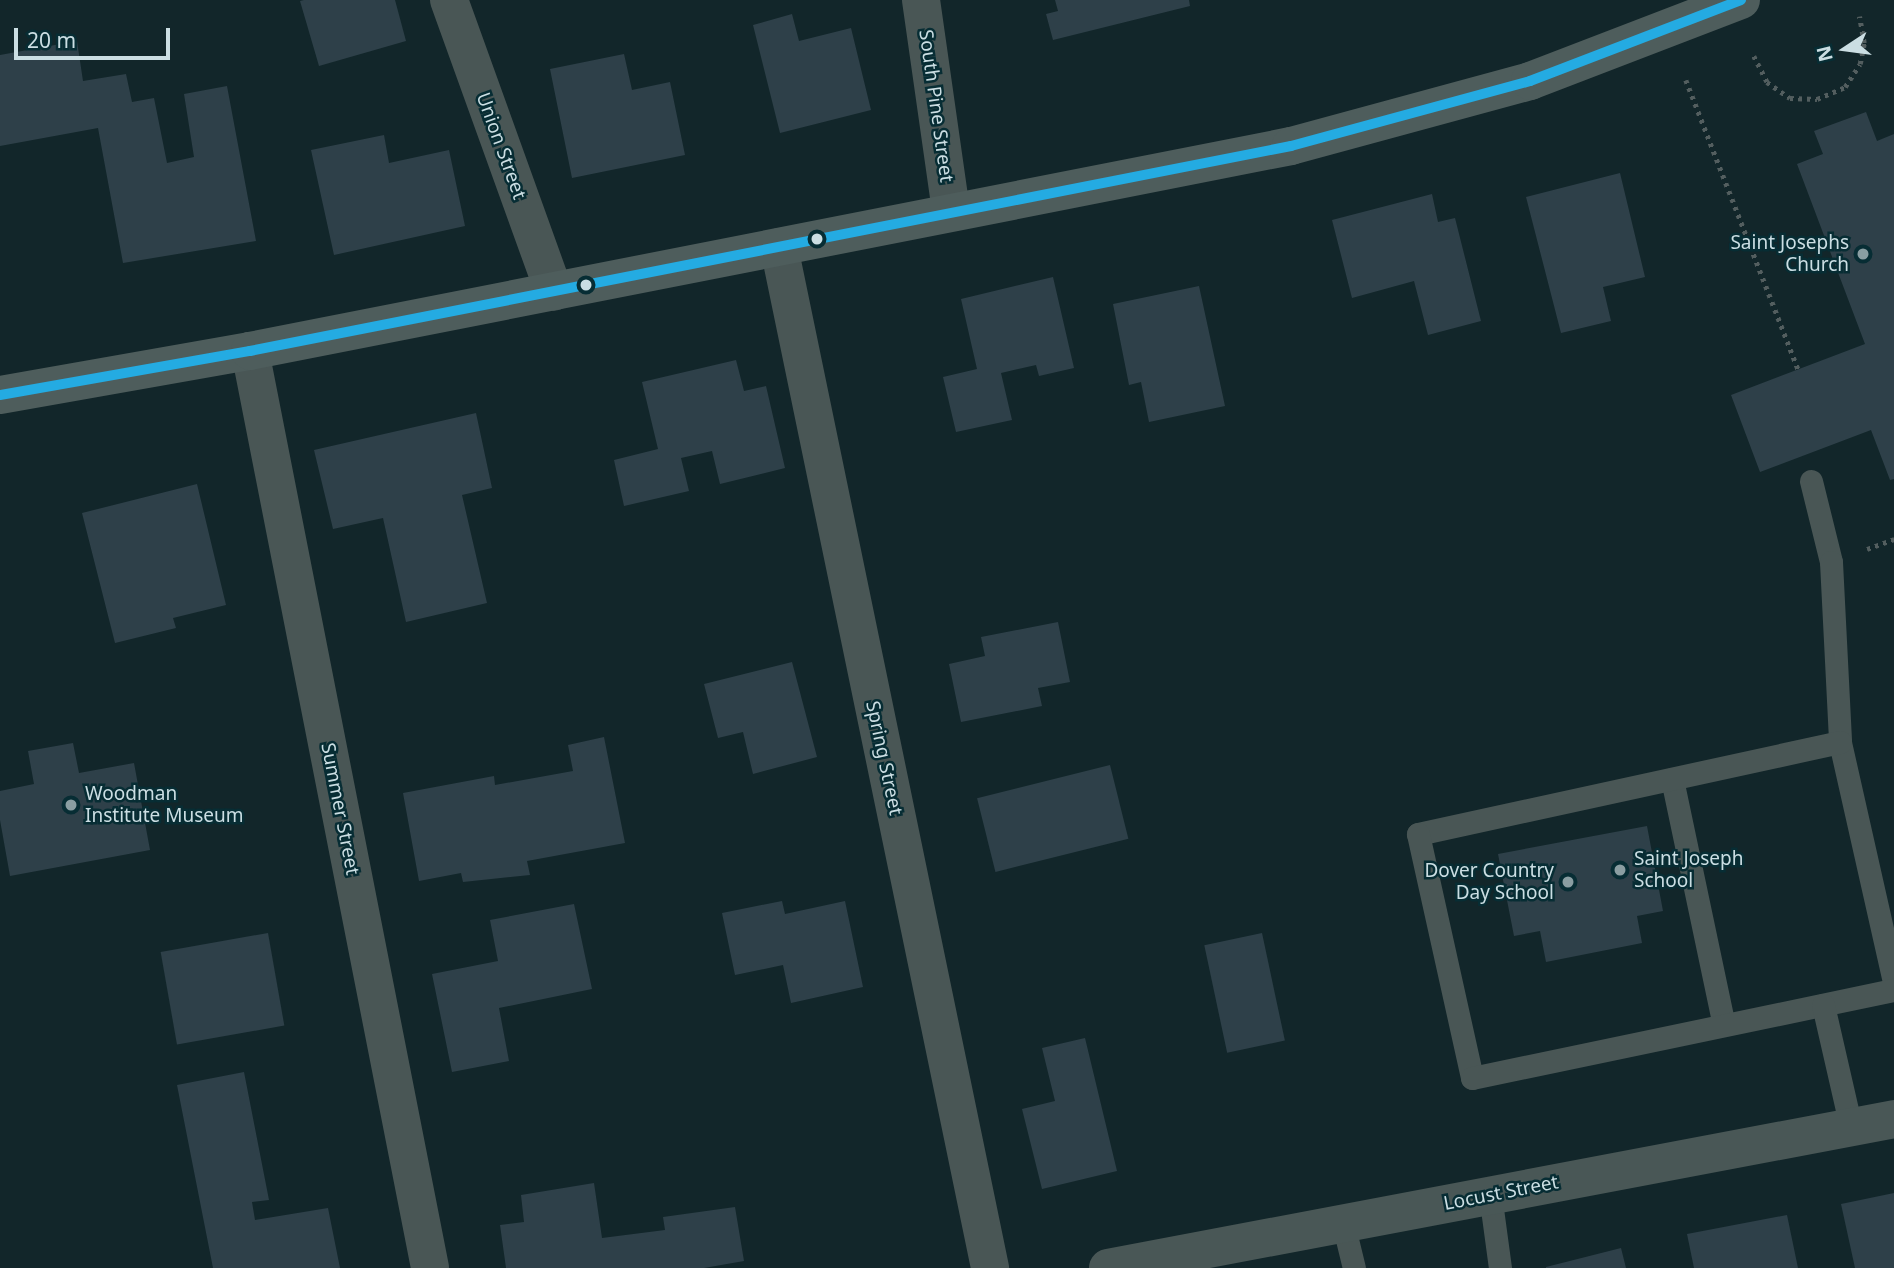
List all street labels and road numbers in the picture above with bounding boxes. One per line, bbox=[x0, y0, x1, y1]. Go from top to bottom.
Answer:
street label: South Pine Street bbox=[914, 28, 958, 184]
street label: Union Street bbox=[471, 90, 531, 202]
street label: Spring Street bbox=[861, 699, 907, 817]
street label: Summer Street bbox=[316, 741, 364, 877]
street label: Locust Street bbox=[1442, 1171, 1560, 1215]

